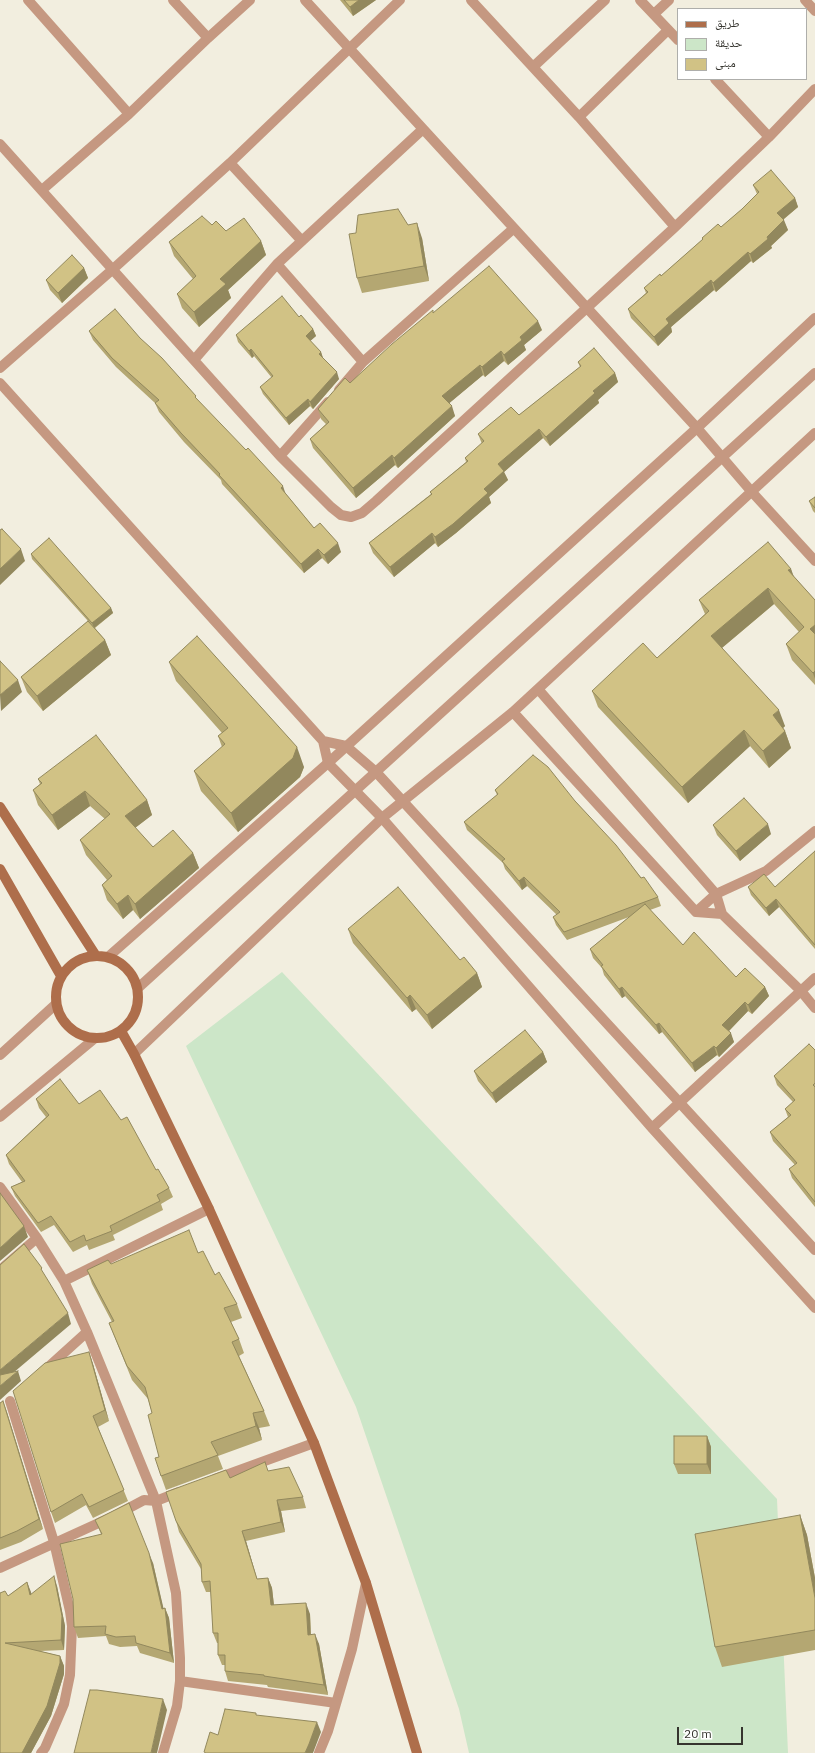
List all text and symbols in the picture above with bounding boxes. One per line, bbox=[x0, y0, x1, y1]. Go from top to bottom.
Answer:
legend bbox=[677, 8, 807, 80]
text: طريق bbox=[715, 15, 740, 30]
text: حديقة bbox=[715, 35, 743, 50]
text: مبنى bbox=[715, 55, 736, 70]
scale bar bbox=[679, 1719, 745, 1745]
text: 20 m bbox=[684, 1726, 712, 1741]

